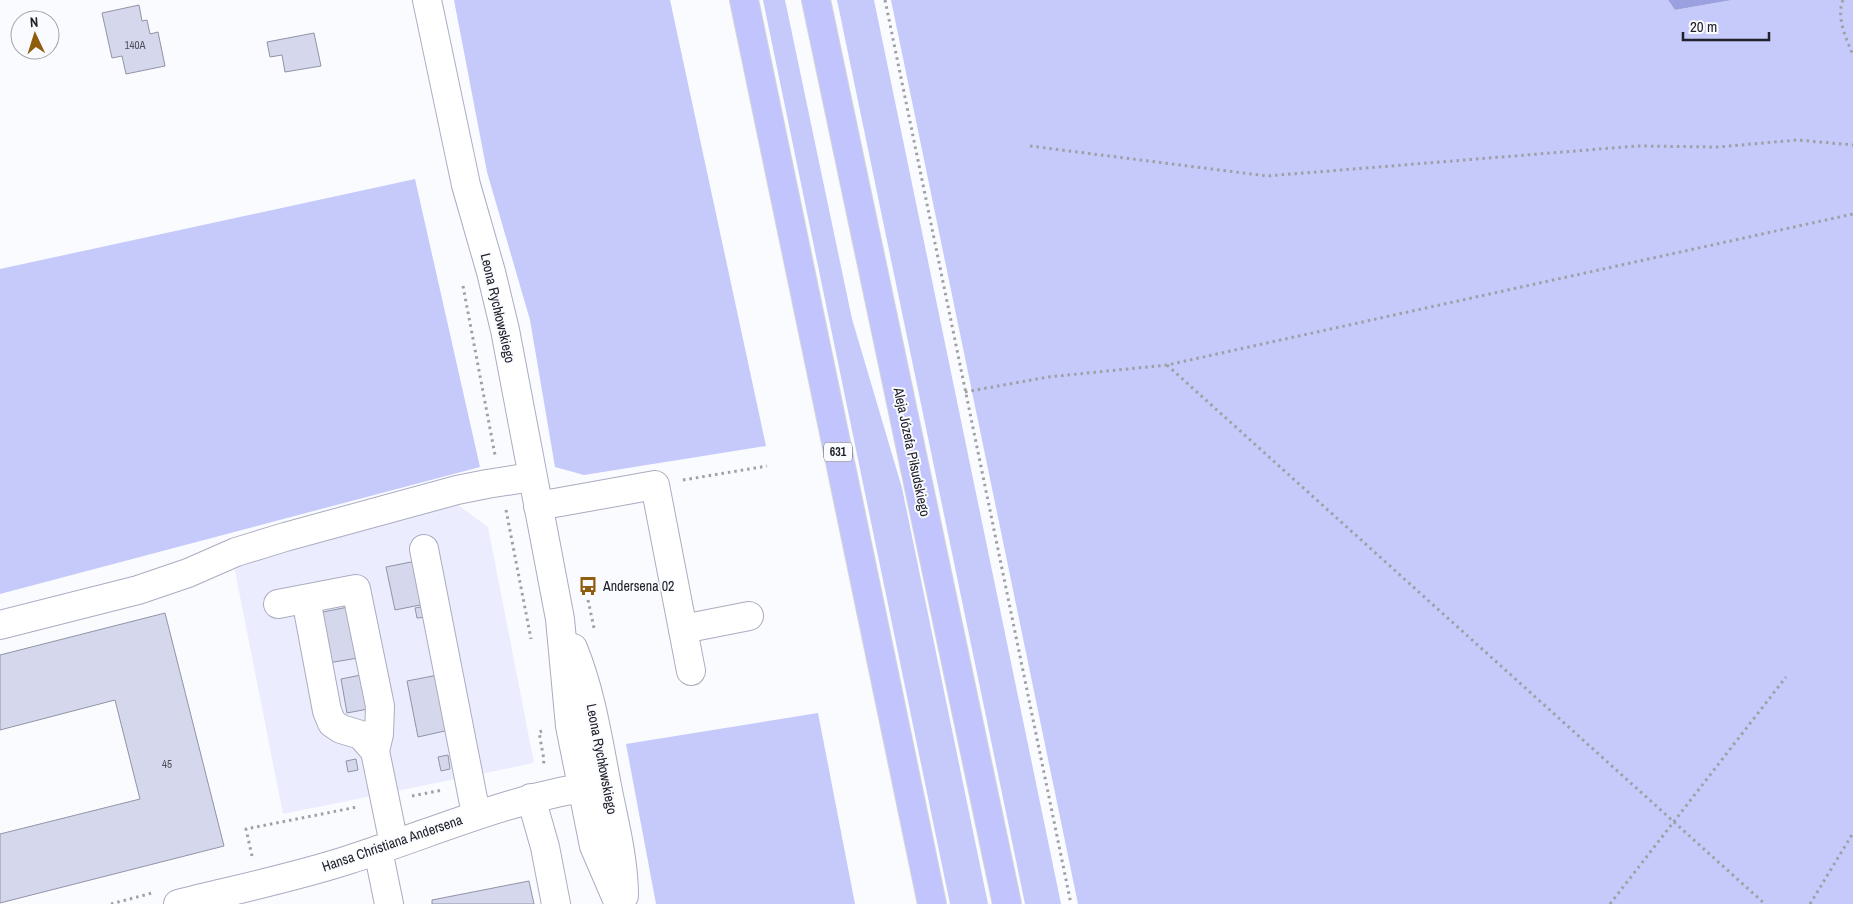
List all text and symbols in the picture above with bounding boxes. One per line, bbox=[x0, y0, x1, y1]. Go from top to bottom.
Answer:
north arrow bbox=[10, 10, 60, 60]
scale bar bbox=[1683, 10, 1769, 42]
text: N bbox=[29, 13, 39, 31]
text: 20 m bbox=[1690, 16, 1717, 37]
house number: 140A bbox=[124, 38, 147, 52]
street label: Leona Rychłowskiego bbox=[477, 251, 519, 365]
street label: Aleja Józefa Piłsudskiego bbox=[889, 385, 934, 518]
road number: 631 bbox=[824, 442, 852, 462]
bus stop icon: Andersena 02 bbox=[577, 575, 599, 597]
place label: Andersena 02 bbox=[602, 577, 674, 595]
street label: Leona Rychłowskiego bbox=[582, 702, 622, 816]
house number: 45 bbox=[162, 757, 172, 771]
street label: Hansa Christiana Andersena bbox=[319, 810, 465, 876]

